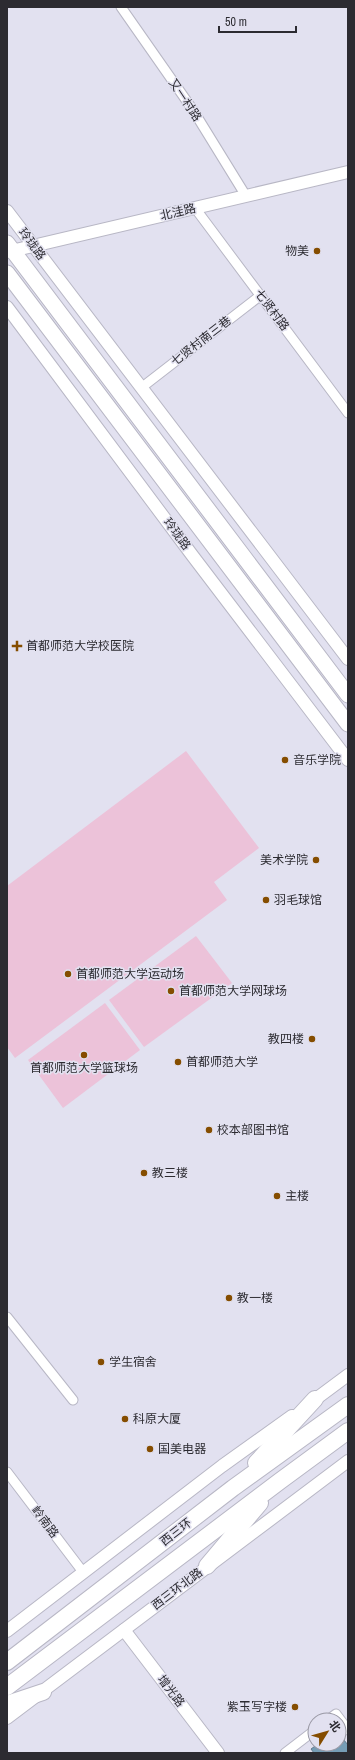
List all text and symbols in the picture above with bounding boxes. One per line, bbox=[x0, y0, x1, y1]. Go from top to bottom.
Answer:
scale bar bbox=[219, 8, 296, 34]
text: 50 m bbox=[225, 14, 247, 30]
street label: 又一村路 bbox=[165, 76, 205, 124]
street label: 北洼路 bbox=[159, 200, 197, 224]
street label: 玲珑路 bbox=[15, 225, 49, 263]
place label: 物美 bbox=[285, 243, 309, 259]
marker: 物美 bbox=[312, 246, 322, 256]
street label: 七贤村路 bbox=[251, 286, 293, 334]
street label: 七贤村南三巷 bbox=[168, 313, 234, 369]
street label: 玲珑路 bbox=[160, 515, 194, 553]
place label: 首都师范大学校医院 bbox=[26, 638, 134, 654]
marker: 首都师范大学校医院 bbox=[11, 640, 23, 652]
place label: 音乐学院 bbox=[293, 752, 341, 768]
marker: 音乐学院 bbox=[280, 755, 290, 765]
place label: 美术学院 bbox=[260, 852, 308, 868]
marker: 美术学院 bbox=[311, 855, 321, 865]
place label: 羽毛球馆 bbox=[274, 892, 322, 908]
marker: 羽毛球馆 bbox=[261, 895, 271, 905]
place label: 首都师范大学运动场 bbox=[76, 966, 184, 982]
marker: 首都师范大学运动场 bbox=[63, 969, 73, 979]
place label: 首都师范大学网球场 bbox=[179, 983, 287, 999]
marker: 首都师范大学网球场 bbox=[166, 986, 176, 996]
place label: 教四楼 bbox=[268, 1031, 304, 1047]
marker: 教四楼 bbox=[307, 1034, 317, 1044]
marker: 首都师范大学篮球场 bbox=[79, 1050, 89, 1060]
place label: 首都师范大学 bbox=[186, 1054, 258, 1070]
marker: 首都师范大学 bbox=[173, 1057, 183, 1067]
place label: 首都师范大学篮球场 bbox=[30, 1060, 138, 1076]
place label: 校本部图书馆 bbox=[217, 1122, 289, 1138]
marker: 校本部图书馆 bbox=[204, 1125, 214, 1135]
place label: 教三楼 bbox=[152, 1165, 188, 1181]
marker: 教三楼 bbox=[139, 1168, 149, 1178]
place label: 主楼 bbox=[285, 1188, 309, 1204]
marker: 主楼 bbox=[272, 1191, 282, 1201]
place label: 教一楼 bbox=[237, 1290, 273, 1306]
marker: 教一楼 bbox=[224, 1293, 234, 1303]
place label: 学生宿舍 bbox=[109, 1354, 157, 1370]
marker: 学生宿舍 bbox=[96, 1357, 106, 1367]
place label: 科原大厦 bbox=[133, 1411, 181, 1427]
marker: 科原大厦 bbox=[120, 1414, 130, 1424]
place label: 国美电器 bbox=[158, 1441, 206, 1457]
marker: 国美电器 bbox=[145, 1444, 155, 1454]
street label: 岭南路 bbox=[28, 1503, 62, 1541]
street label: 西三环 bbox=[157, 1515, 195, 1549]
street label: 西三环北路 bbox=[148, 1565, 206, 1613]
street label: 增光路 bbox=[154, 1672, 188, 1710]
place label: 紫玉写字楼 bbox=[227, 1699, 287, 1715]
marker: 紫玉写字楼 bbox=[290, 1702, 300, 1712]
north arrow bbox=[307, 1712, 347, 1752]
text: 北 bbox=[326, 1717, 344, 1735]

